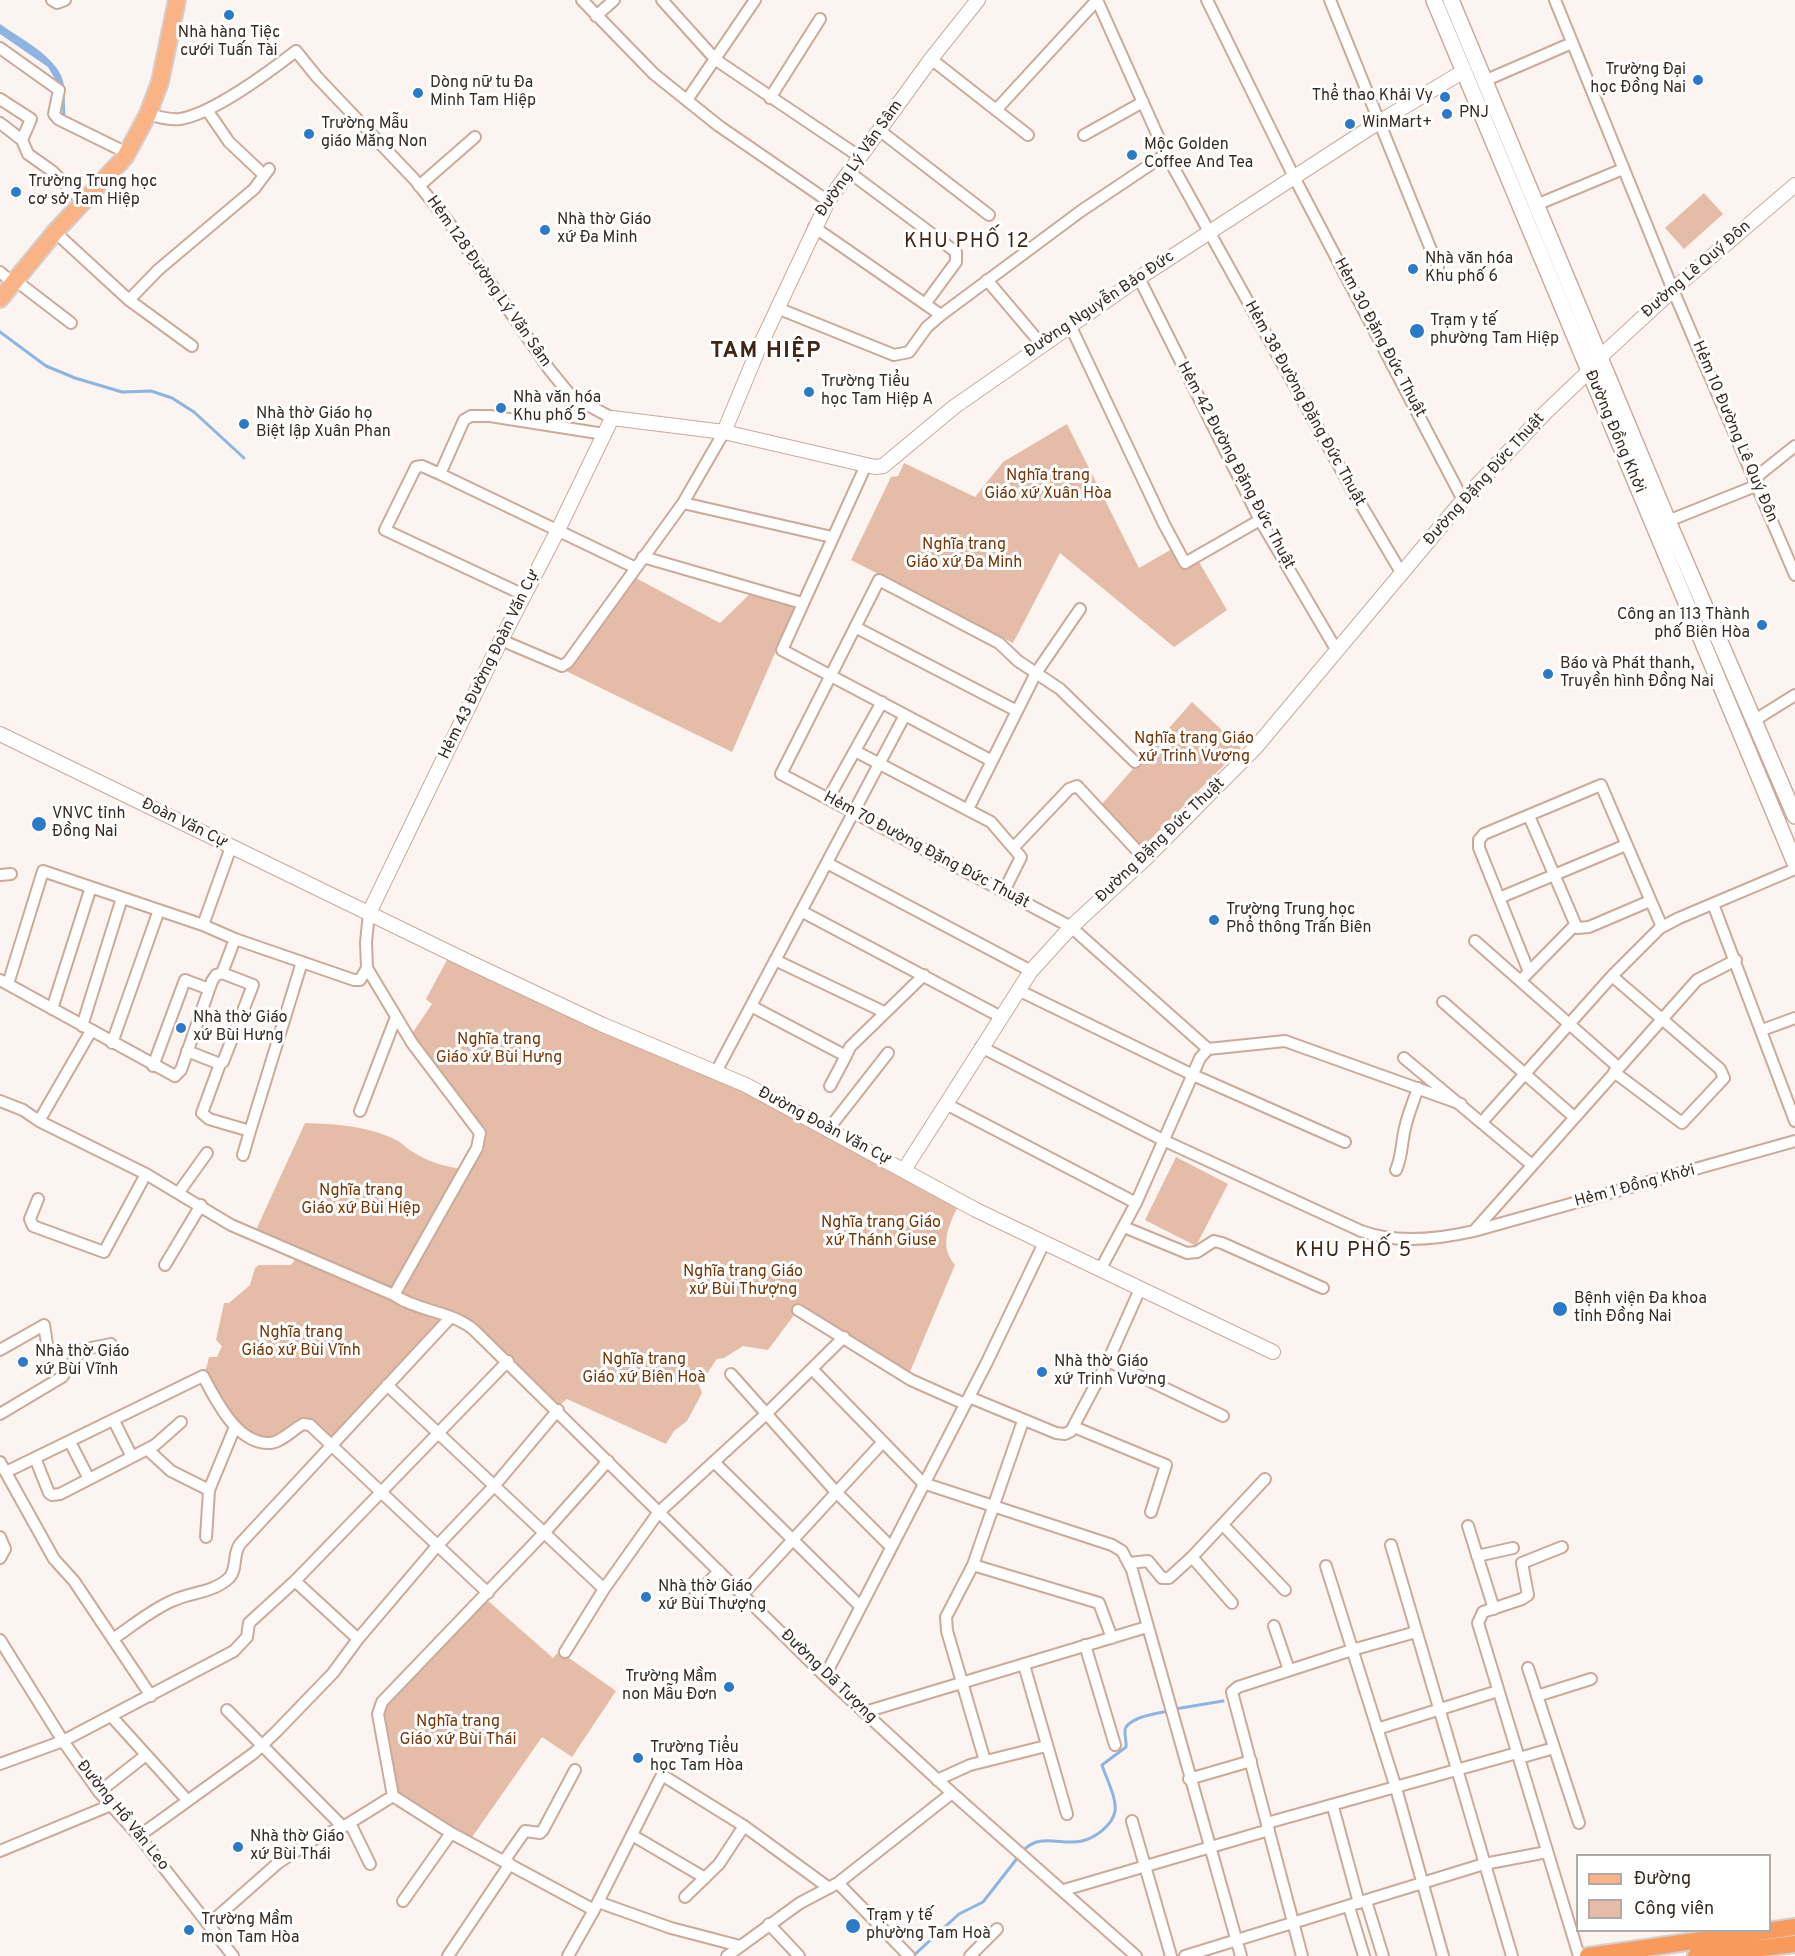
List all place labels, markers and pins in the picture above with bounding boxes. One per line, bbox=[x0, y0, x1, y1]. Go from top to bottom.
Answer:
marker: Nhà hàng Tiệc cưới Tuấn Tài bbox=[222, 8, 236, 22]
place label: Nhà hàng Tiệc cưới Tuấn Tài bbox=[178, 24, 280, 62]
place label: Trường Đại học Đồng Nai bbox=[1590, 61, 1686, 99]
marker: Trường Đại học Đồng Nai bbox=[1691, 73, 1705, 87]
place label: Dòng nữ tu Đa Minh Tam Hiệp bbox=[430, 74, 536, 112]
marker: Dòng nữ tu Đa Minh Tam Hiệp bbox=[411, 86, 425, 100]
place label: Thể thao Khải Vy bbox=[1312, 87, 1433, 107]
marker: Thể thao Khải Vy bbox=[1438, 90, 1452, 104]
place label: PNJ bbox=[1459, 104, 1489, 124]
marker: PNJ bbox=[1440, 107, 1454, 121]
place label: WinMart+ bbox=[1362, 114, 1432, 134]
place label: Trường Mẫu giáo Măng Non bbox=[321, 115, 427, 153]
marker: WinMart+ bbox=[1343, 117, 1357, 131]
marker: Trường Mẫu giáo Măng Non bbox=[302, 127, 316, 141]
place label: Mộc Golden Coffee And Tea bbox=[1144, 136, 1253, 174]
marker: Mộc Golden Coffee And Tea bbox=[1125, 148, 1139, 162]
place label: Trường Trung học cơ sở Tam Hiệp bbox=[28, 173, 157, 211]
marker: Trường Trung học cơ sở Tam Hiệp bbox=[9, 185, 23, 199]
place label: Nhà thờ Giáo xứ Đa Minh bbox=[557, 211, 652, 249]
marker: Nhà thờ Giáo xứ Đa Minh bbox=[538, 223, 552, 237]
place label: Nhà văn hóa Khu phố 6 bbox=[1425, 250, 1513, 288]
marker: Nhà văn hóa Khu phố 6 bbox=[1406, 262, 1420, 276]
place label: Trạm y tế phường Tam Hiệp bbox=[1430, 312, 1559, 350]
marker: Trạm y tế phường Tam Hiệp bbox=[1408, 322, 1426, 340]
place label: Trường Tiểu học Tam Hiệp A bbox=[821, 373, 933, 411]
marker: Trường Tiểu học Tam Hiệp A bbox=[802, 385, 816, 399]
place label: Nhà văn hóa Khu phố 5 bbox=[513, 389, 601, 427]
marker: Nhà văn hóa Khu phố 5 bbox=[494, 401, 508, 415]
place label: Nhà thờ Giáo họ Biệt lập Xuân Phan bbox=[256, 405, 391, 443]
marker: Nhà thờ Giáo họ Biệt lập Xuân Phan bbox=[237, 417, 251, 431]
place label: Công an 113 Thành phố Biên Hòa bbox=[1617, 606, 1750, 644]
marker: Công an 113 Thành phố Biên Hòa bbox=[1755, 618, 1769, 632]
place label: Báo và Phát thanh, Truyền hình Đồng Nai bbox=[1560, 655, 1714, 693]
marker: Báo và Phát thanh, Truyền hình Đồng Nai bbox=[1541, 667, 1555, 681]
place label: VNVC tỉnh Đồng Nai bbox=[52, 805, 125, 843]
marker: VNVC tỉnh Đồng Nai bbox=[30, 815, 48, 833]
place label: Trường Trung học Phổ thông Trấn Biên bbox=[1226, 901, 1371, 939]
marker: Trường Trung học Phổ thông Trấn Biên bbox=[1207, 913, 1221, 927]
place label: Nhà thờ Giáo xứ Bùi Hưng bbox=[193, 1009, 288, 1047]
marker: Nhà thờ Giáo xứ Bùi Hưng bbox=[174, 1021, 188, 1035]
place label: Bệnh viện Đa khoa tỉnh Đồng Nai bbox=[1574, 1290, 1707, 1328]
marker: Bệnh viện Đa khoa tỉnh Đồng Nai bbox=[1551, 1300, 1569, 1318]
place label: Nhà thờ Giáo xứ Bùi Vĩnh bbox=[35, 1343, 130, 1381]
place label: Nhà thờ Giáo xứ Trinh Vương bbox=[1054, 1353, 1166, 1391]
marker: Nhà thờ Giáo xứ Bùi Vĩnh bbox=[16, 1355, 30, 1369]
marker: Nhà thờ Giáo xứ Trinh Vương bbox=[1035, 1365, 1049, 1379]
place label: Nhà thờ Giáo xứ Bùi Thượng bbox=[658, 1578, 766, 1616]
marker: Nhà thờ Giáo xứ Bùi Thượng bbox=[639, 1590, 653, 1604]
place label: Trường Mầm non Mẫu Đơn bbox=[622, 1668, 717, 1706]
marker: Trường Mầm non Mẫu Đơn bbox=[722, 1680, 736, 1694]
place label: Trường Tiểu học Tam Hòa bbox=[650, 1739, 743, 1777]
marker: Trường Tiểu học Tam Hòa bbox=[631, 1751, 645, 1765]
place label: Nhà thờ Giáo xứ Bùi Thái bbox=[250, 1828, 345, 1866]
marker: Nhà thờ Giáo xứ Bùi Thái bbox=[231, 1840, 245, 1854]
place label: Trạm y tế phường Tam Hoà bbox=[866, 1907, 991, 1945]
place label: Trường Mầm mon Tam Hòa bbox=[201, 1911, 299, 1949]
marker: Trạm y tế phường Tam Hoà bbox=[844, 1917, 862, 1935]
marker: Trường Mầm mon Tam Hòa bbox=[182, 1923, 196, 1937]

